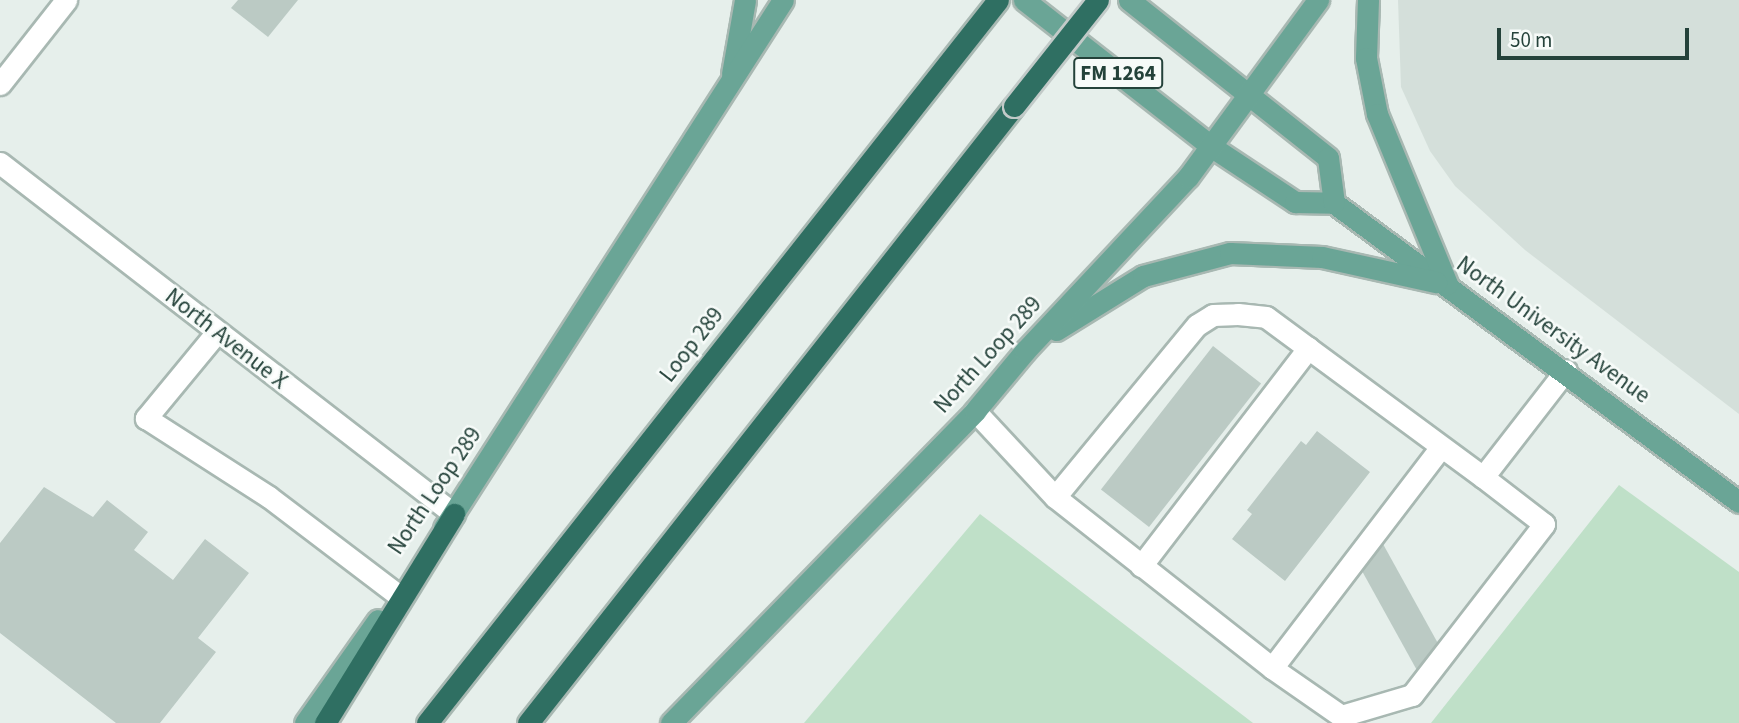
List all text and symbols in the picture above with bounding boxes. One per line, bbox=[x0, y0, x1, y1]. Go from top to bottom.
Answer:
scale bar bbox=[1501, 14, 1694, 58]
text: 50 m bbox=[1510, 25, 1552, 55]
road number: FM 1264 bbox=[1072, 56, 1164, 90]
street label: North University Avenue bbox=[1451, 250, 1655, 410]
street label: North Avenue X bbox=[159, 283, 293, 395]
street label: North Loop 289 bbox=[928, 291, 1048, 419]
street label: Loop 289 bbox=[654, 302, 730, 388]
street label: North Loop 289 bbox=[382, 422, 488, 560]

